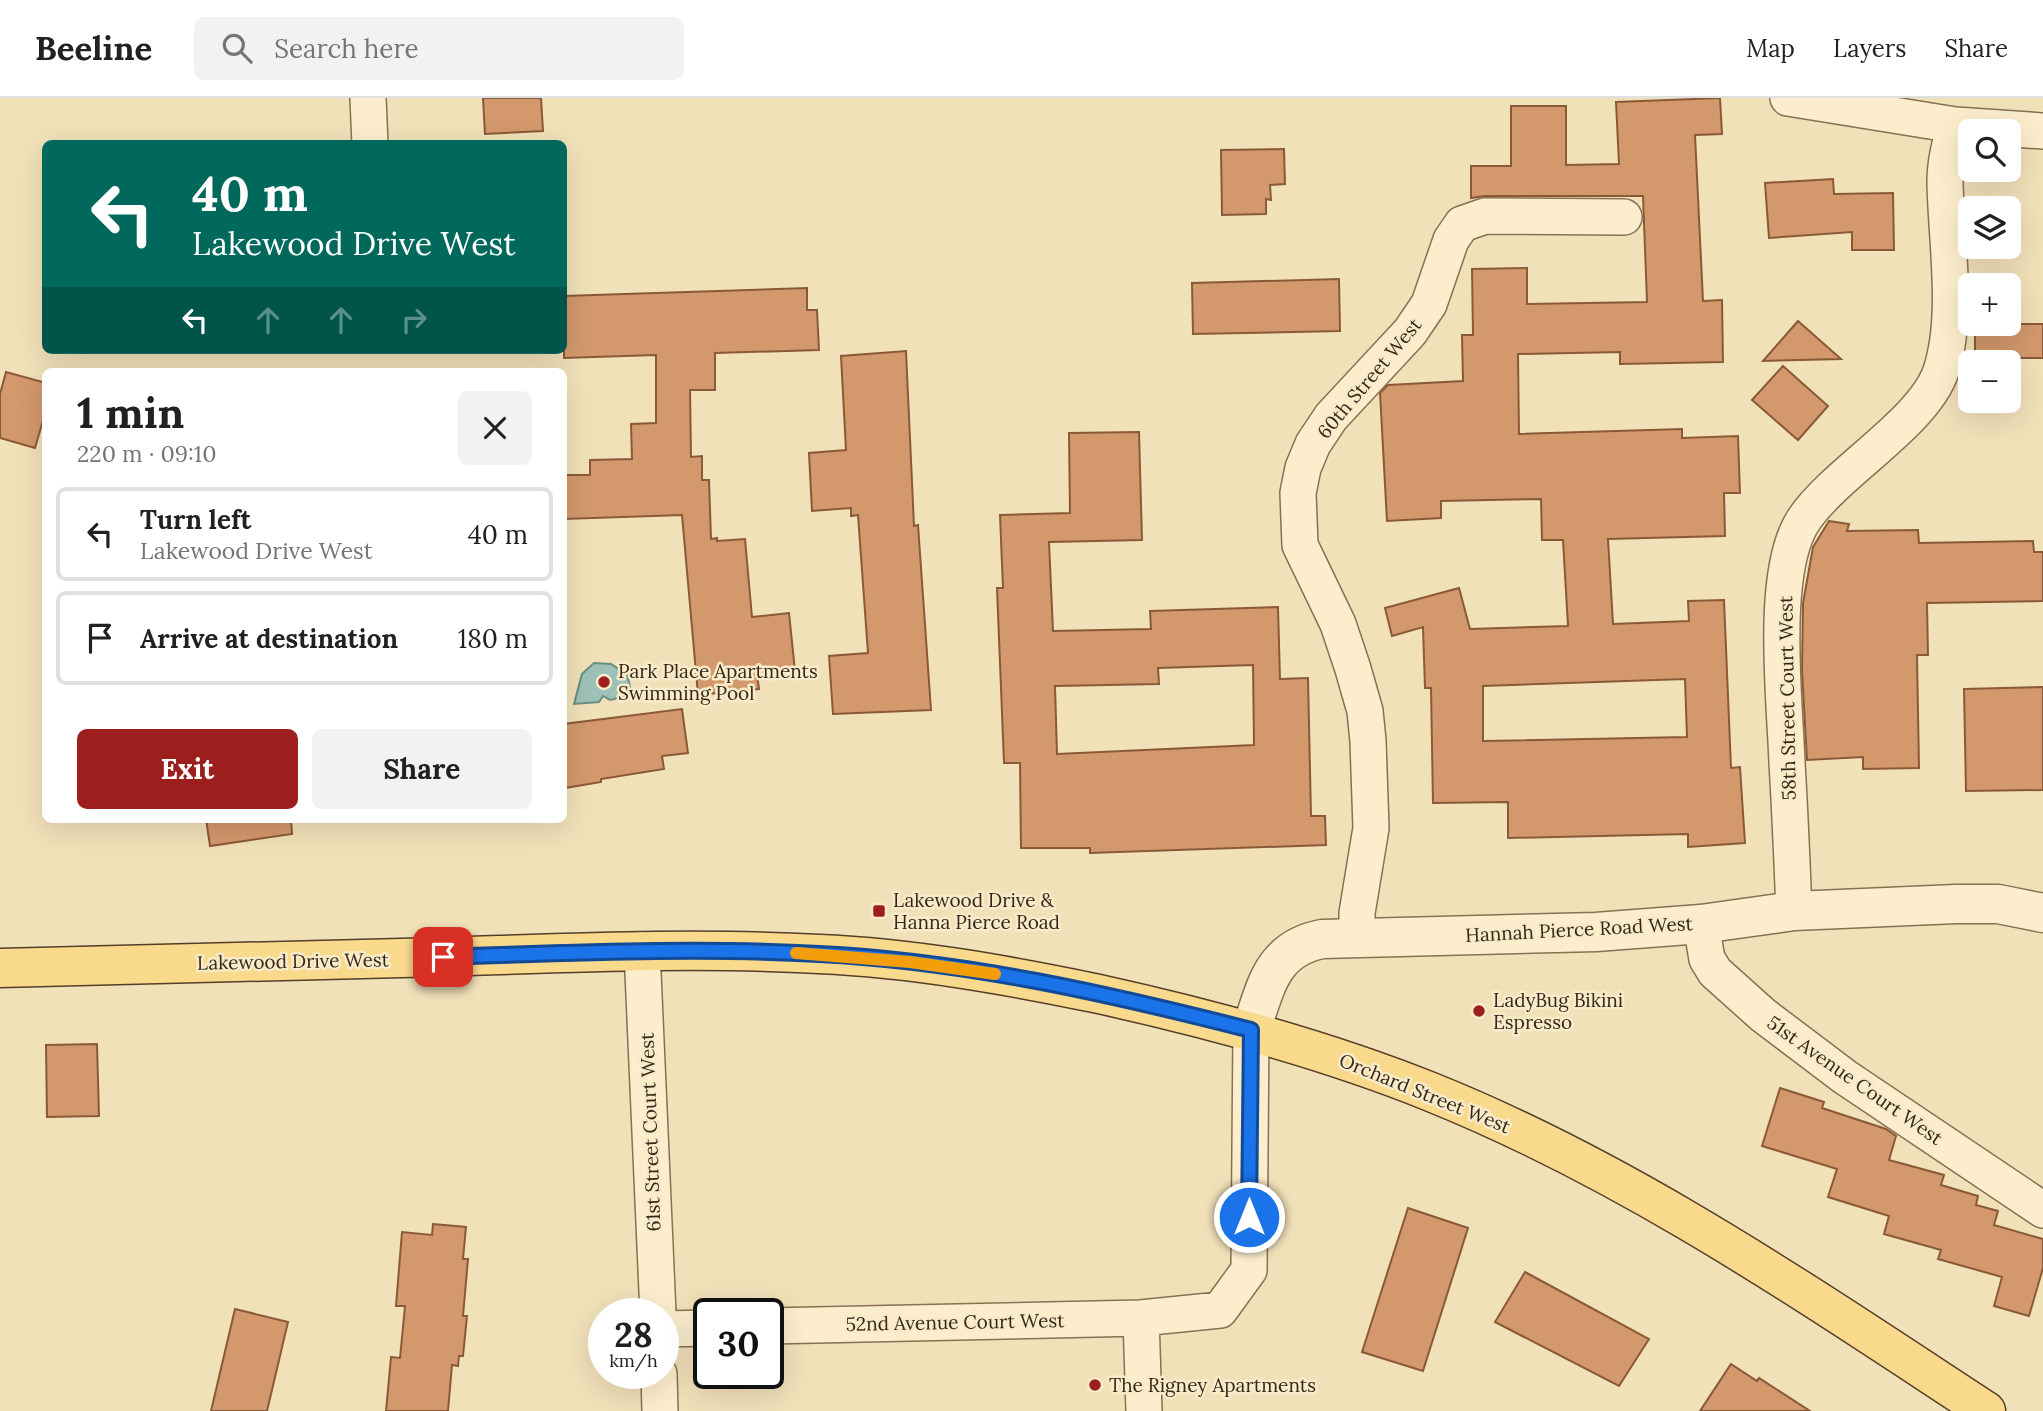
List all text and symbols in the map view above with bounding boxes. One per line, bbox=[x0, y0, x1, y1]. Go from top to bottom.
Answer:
search box bbox=[194, 17, 684, 80]
text: Beeline bbox=[35, 27, 152, 69]
icon: search bbox=[218, 29, 256, 67]
text: Search here bbox=[274, 32, 419, 65]
text: Map bbox=[1746, 33, 1795, 64]
text: Layers bbox=[1833, 33, 1906, 64]
text: Share bbox=[1944, 33, 2008, 64]
map controls bbox=[1958, 119, 2021, 413]
button: search bbox=[1958, 119, 2021, 182]
text: 40 m bbox=[192, 162, 308, 224]
icon: left bbox=[77, 168, 168, 259]
button: layers bbox=[1958, 196, 2021, 259]
text: Lakewood Drive West bbox=[192, 223, 516, 264]
button: + bbox=[1958, 273, 2021, 336]
icon: left bbox=[176, 301, 214, 339]
icon: ahead bbox=[249, 301, 287, 339]
icon: ahead bbox=[322, 301, 360, 339]
icon: right bbox=[395, 301, 433, 339]
street label: 60th Street West bbox=[1312, 312, 1427, 443]
button: − bbox=[1958, 350, 2021, 413]
text: 1 min bbox=[77, 386, 184, 440]
button: close bbox=[458, 391, 532, 465]
text: 220 m · 09:10 bbox=[77, 439, 216, 468]
text: Turn left bbox=[140, 503, 251, 536]
icon: left bbox=[81, 515, 119, 553]
text: 40 m bbox=[468, 518, 528, 551]
text: Lakewood Drive West bbox=[140, 536, 373, 565]
street label: 58th Street Court West bbox=[1773, 595, 1801, 801]
icon: arrive bbox=[81, 619, 119, 657]
text: Arrive at destination bbox=[140, 622, 398, 655]
text: 180 m bbox=[458, 622, 528, 655]
place label: Park Place Apartments Swimming Pool bbox=[618, 659, 818, 705]
marker: Park Place Apartments Swimming Pool bbox=[596, 674, 612, 690]
button: Exit bbox=[77, 729, 298, 809]
button: Share bbox=[312, 729, 532, 809]
place label: Lakewood Drive & Hanna Pierce Road bbox=[893, 888, 1060, 934]
marker: Lakewood Drive & Hanna Pierce Road bbox=[871, 903, 887, 919]
street label: Hannah Pierce Road West bbox=[1465, 911, 1694, 947]
pin bbox=[413, 927, 473, 987]
icon: arrive bbox=[424, 938, 462, 976]
street label: Lakewood Drive West bbox=[197, 947, 390, 975]
place label: LadyBug Bikini Espresso bbox=[1493, 988, 1623, 1034]
marker: LadyBug Bikini Espresso bbox=[1471, 1003, 1487, 1019]
street label: 51st Avenue Court West bbox=[1763, 1010, 1948, 1150]
street label: 61st Street Court West bbox=[635, 1032, 665, 1232]
street label: Orchard Street West bbox=[1336, 1048, 1515, 1139]
position arrow bbox=[1212, 1180, 1286, 1254]
speed limit sign: 30 bbox=[693, 1298, 784, 1389]
street label: 52nd Avenue Court West bbox=[845, 1308, 1065, 1336]
text: 28 bbox=[614, 1312, 653, 1357]
text: km/h bbox=[609, 1349, 658, 1372]
place label: The Rigney Apartments bbox=[1109, 1373, 1316, 1397]
marker: The Rigney Apartments bbox=[1087, 1377, 1103, 1393]

